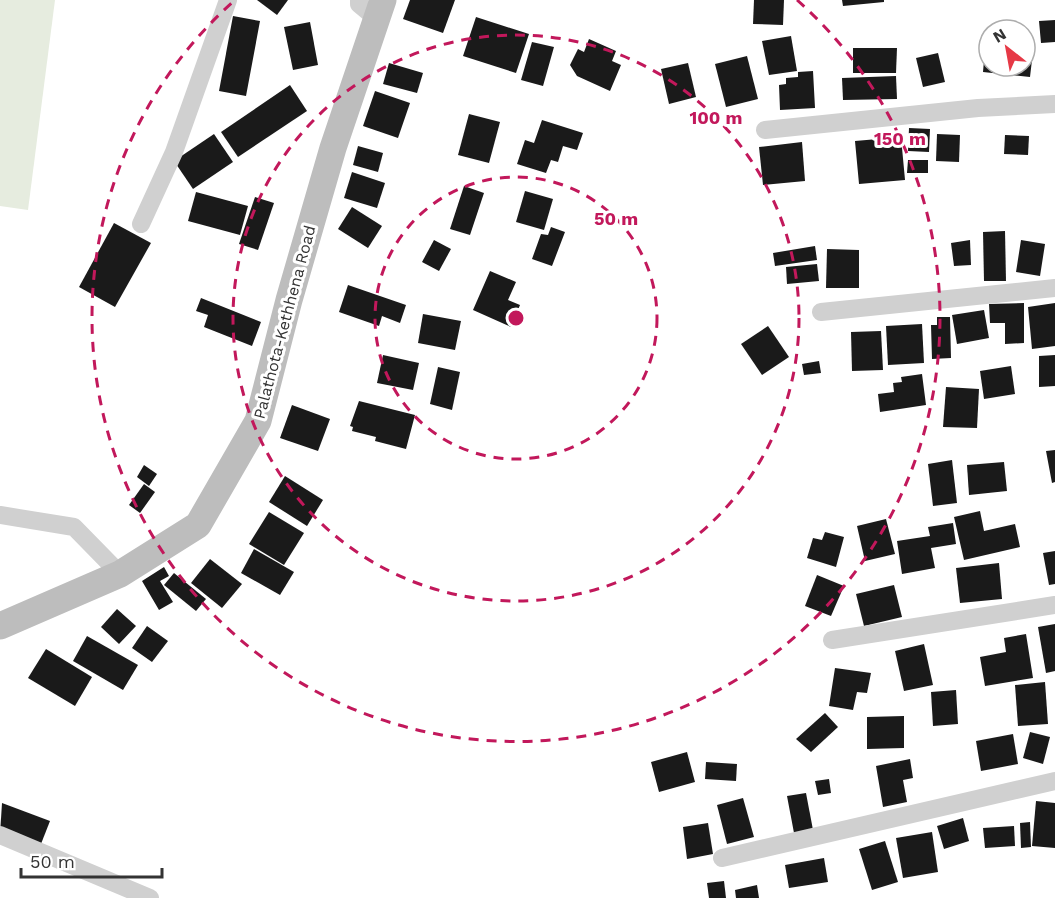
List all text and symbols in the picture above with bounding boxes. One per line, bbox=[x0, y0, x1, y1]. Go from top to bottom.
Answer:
north arrow bbox=[977, 18, 1037, 78]
text: N bbox=[990, 24, 1010, 47]
text: 100 m bbox=[689, 107, 743, 128]
text: 150 m bbox=[874, 128, 926, 149]
text: 50 m bbox=[594, 208, 638, 229]
street label: Palathota-Kethhena Road bbox=[249, 223, 320, 421]
centre of rings bbox=[506, 308, 526, 328]
scale bar bbox=[21, 841, 162, 879]
text: 50 m bbox=[30, 851, 75, 872]

